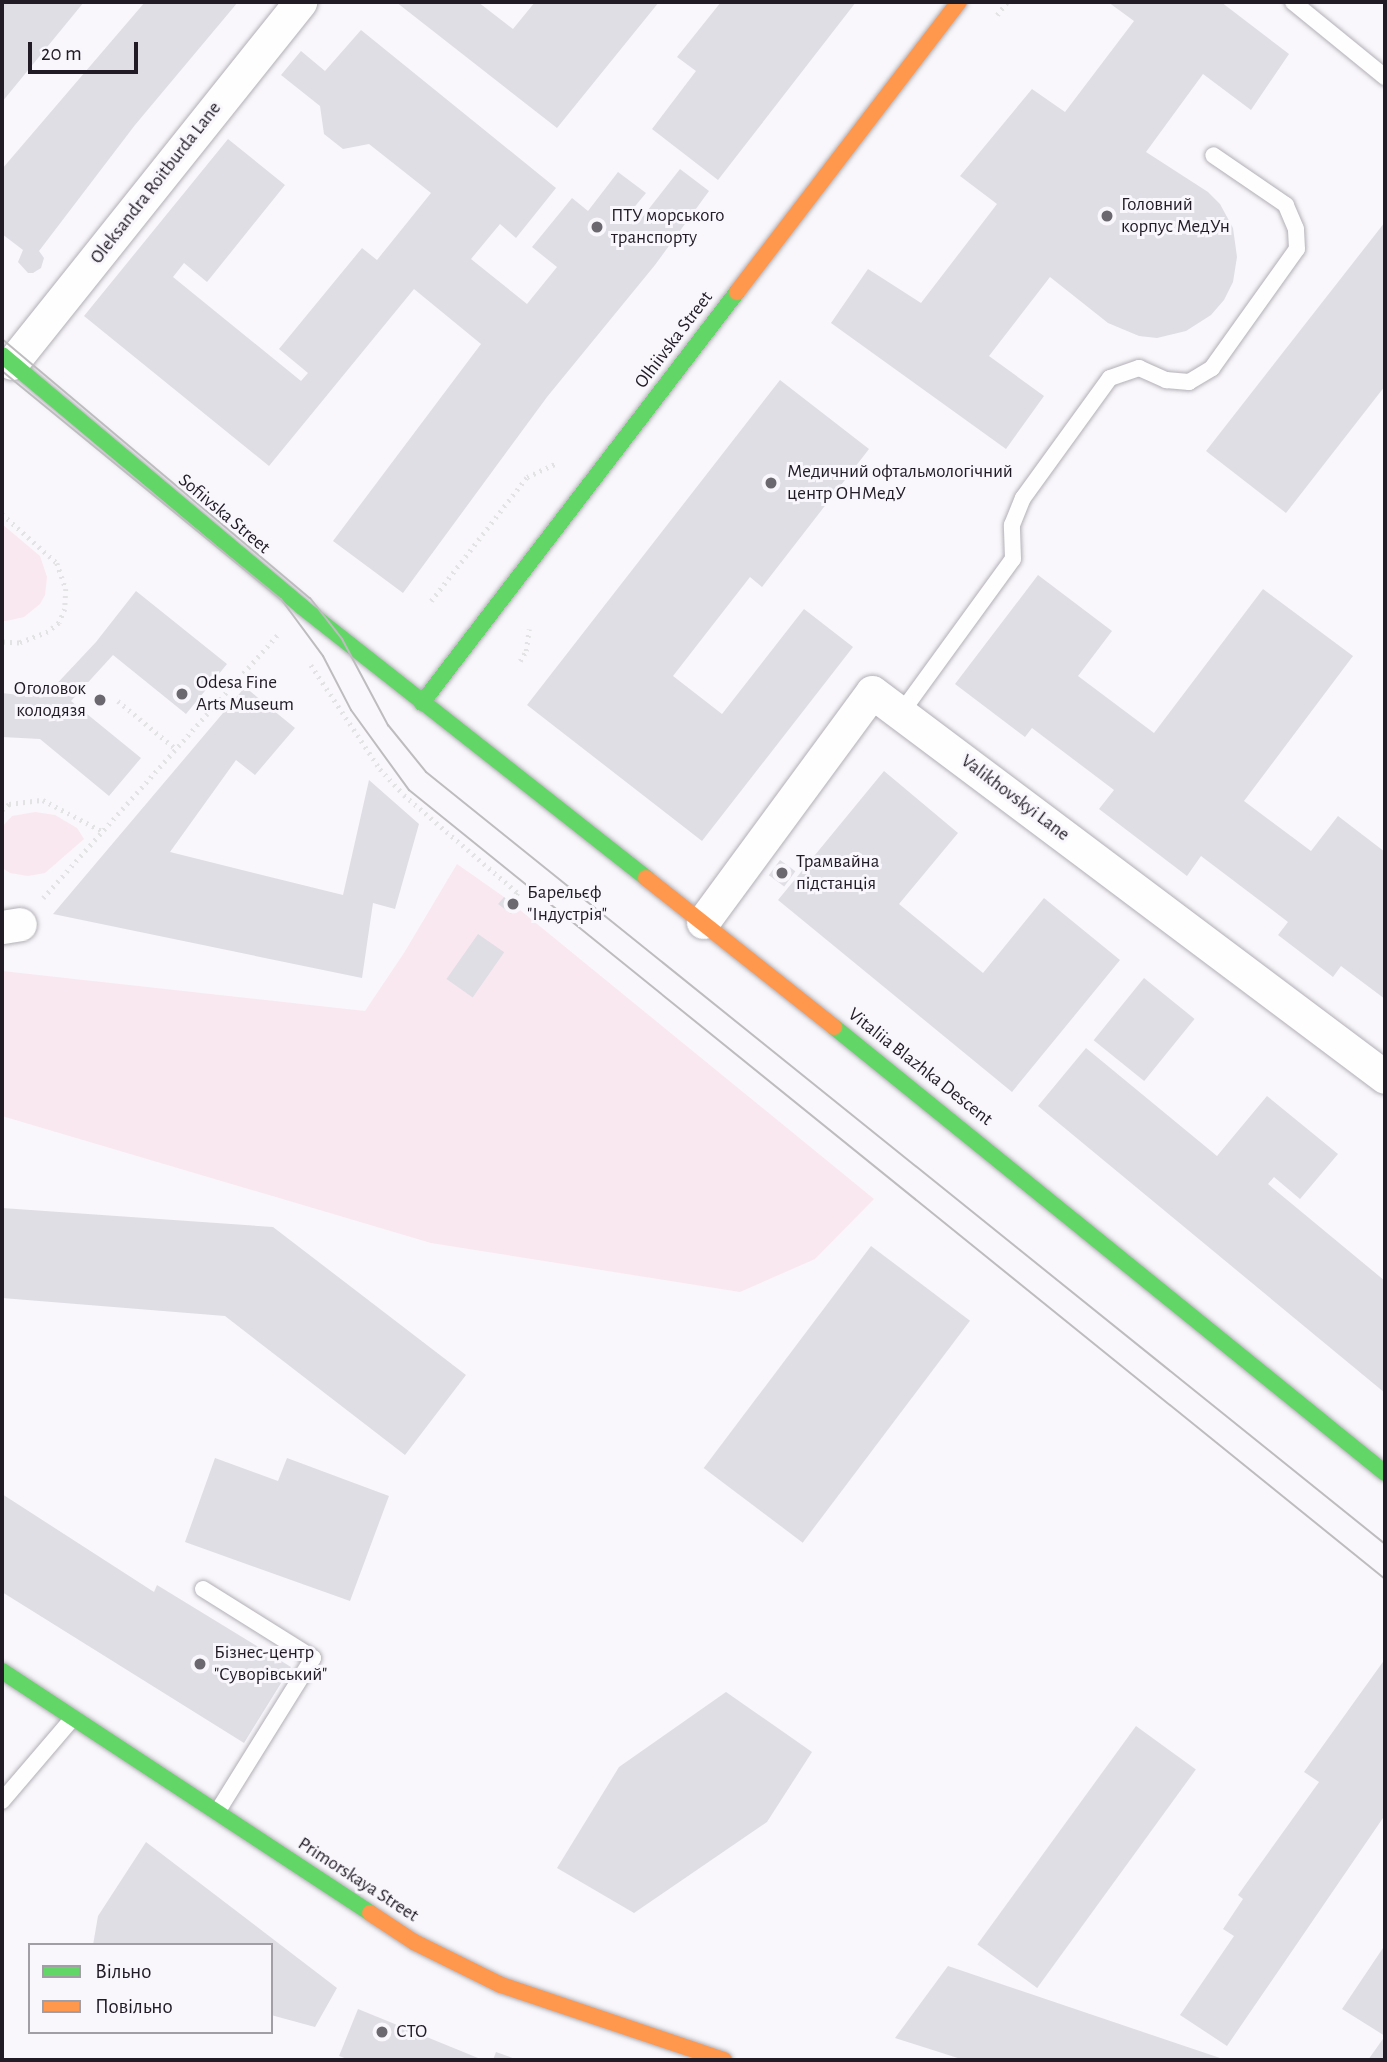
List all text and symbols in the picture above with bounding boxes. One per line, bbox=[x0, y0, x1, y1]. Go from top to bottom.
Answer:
scale bar bbox=[32, 28, 142, 72]
text: 20 m bbox=[41, 43, 82, 64]
street label: Oleksandra Roitburda Lane bbox=[86, 97, 226, 269]
place label: Головний корпус МедУн bbox=[1121, 194, 1230, 238]
place label: ПТУ морського транспорту bbox=[611, 205, 725, 249]
marker: Головний корпус МедУн bbox=[1099, 208, 1115, 224]
marker: ПТУ морського транспорту bbox=[589, 219, 605, 235]
street label: Olhiivska Street bbox=[630, 287, 718, 393]
place label: Медичний офтальмологічний центр ОНМедУ bbox=[787, 461, 1013, 505]
street label: Sofiivska Street bbox=[174, 469, 274, 559]
marker: Медичний офтальмологічний центр ОНМедУ bbox=[761, 473, 781, 493]
place label: Odesa Fine Arts Museum bbox=[196, 672, 294, 716]
place label: Оголовок колодязя bbox=[14, 678, 86, 722]
marker: Odesa Fine Arts Museum bbox=[174, 686, 190, 702]
marker: Оголовок колодязя bbox=[92, 692, 108, 708]
street label: Valikhovskyi Lane bbox=[956, 750, 1074, 846]
place label: Трамвайна підстанція bbox=[796, 851, 879, 895]
marker: Трамвайна підстанція bbox=[774, 865, 790, 881]
place label: Барельєф "Індустрія" bbox=[527, 882, 607, 926]
marker: Барельєф "Індустрія" bbox=[505, 896, 521, 912]
street label: Vitaliia Blazhka Descent bbox=[843, 1003, 997, 1131]
place label: Бізнес-центр "Суворівський" bbox=[214, 1642, 327, 1686]
marker: Бізнес-центр "Суворівський" bbox=[192, 1656, 208, 1672]
street label: Primorskaya Street bbox=[293, 1833, 423, 1927]
legend bbox=[28, 1943, 273, 2034]
text: Вільно bbox=[95, 1961, 151, 1982]
text: Повільно bbox=[95, 1996, 173, 2017]
place label: СТО bbox=[396, 2021, 428, 2043]
marker: СТО bbox=[374, 2024, 390, 2040]

